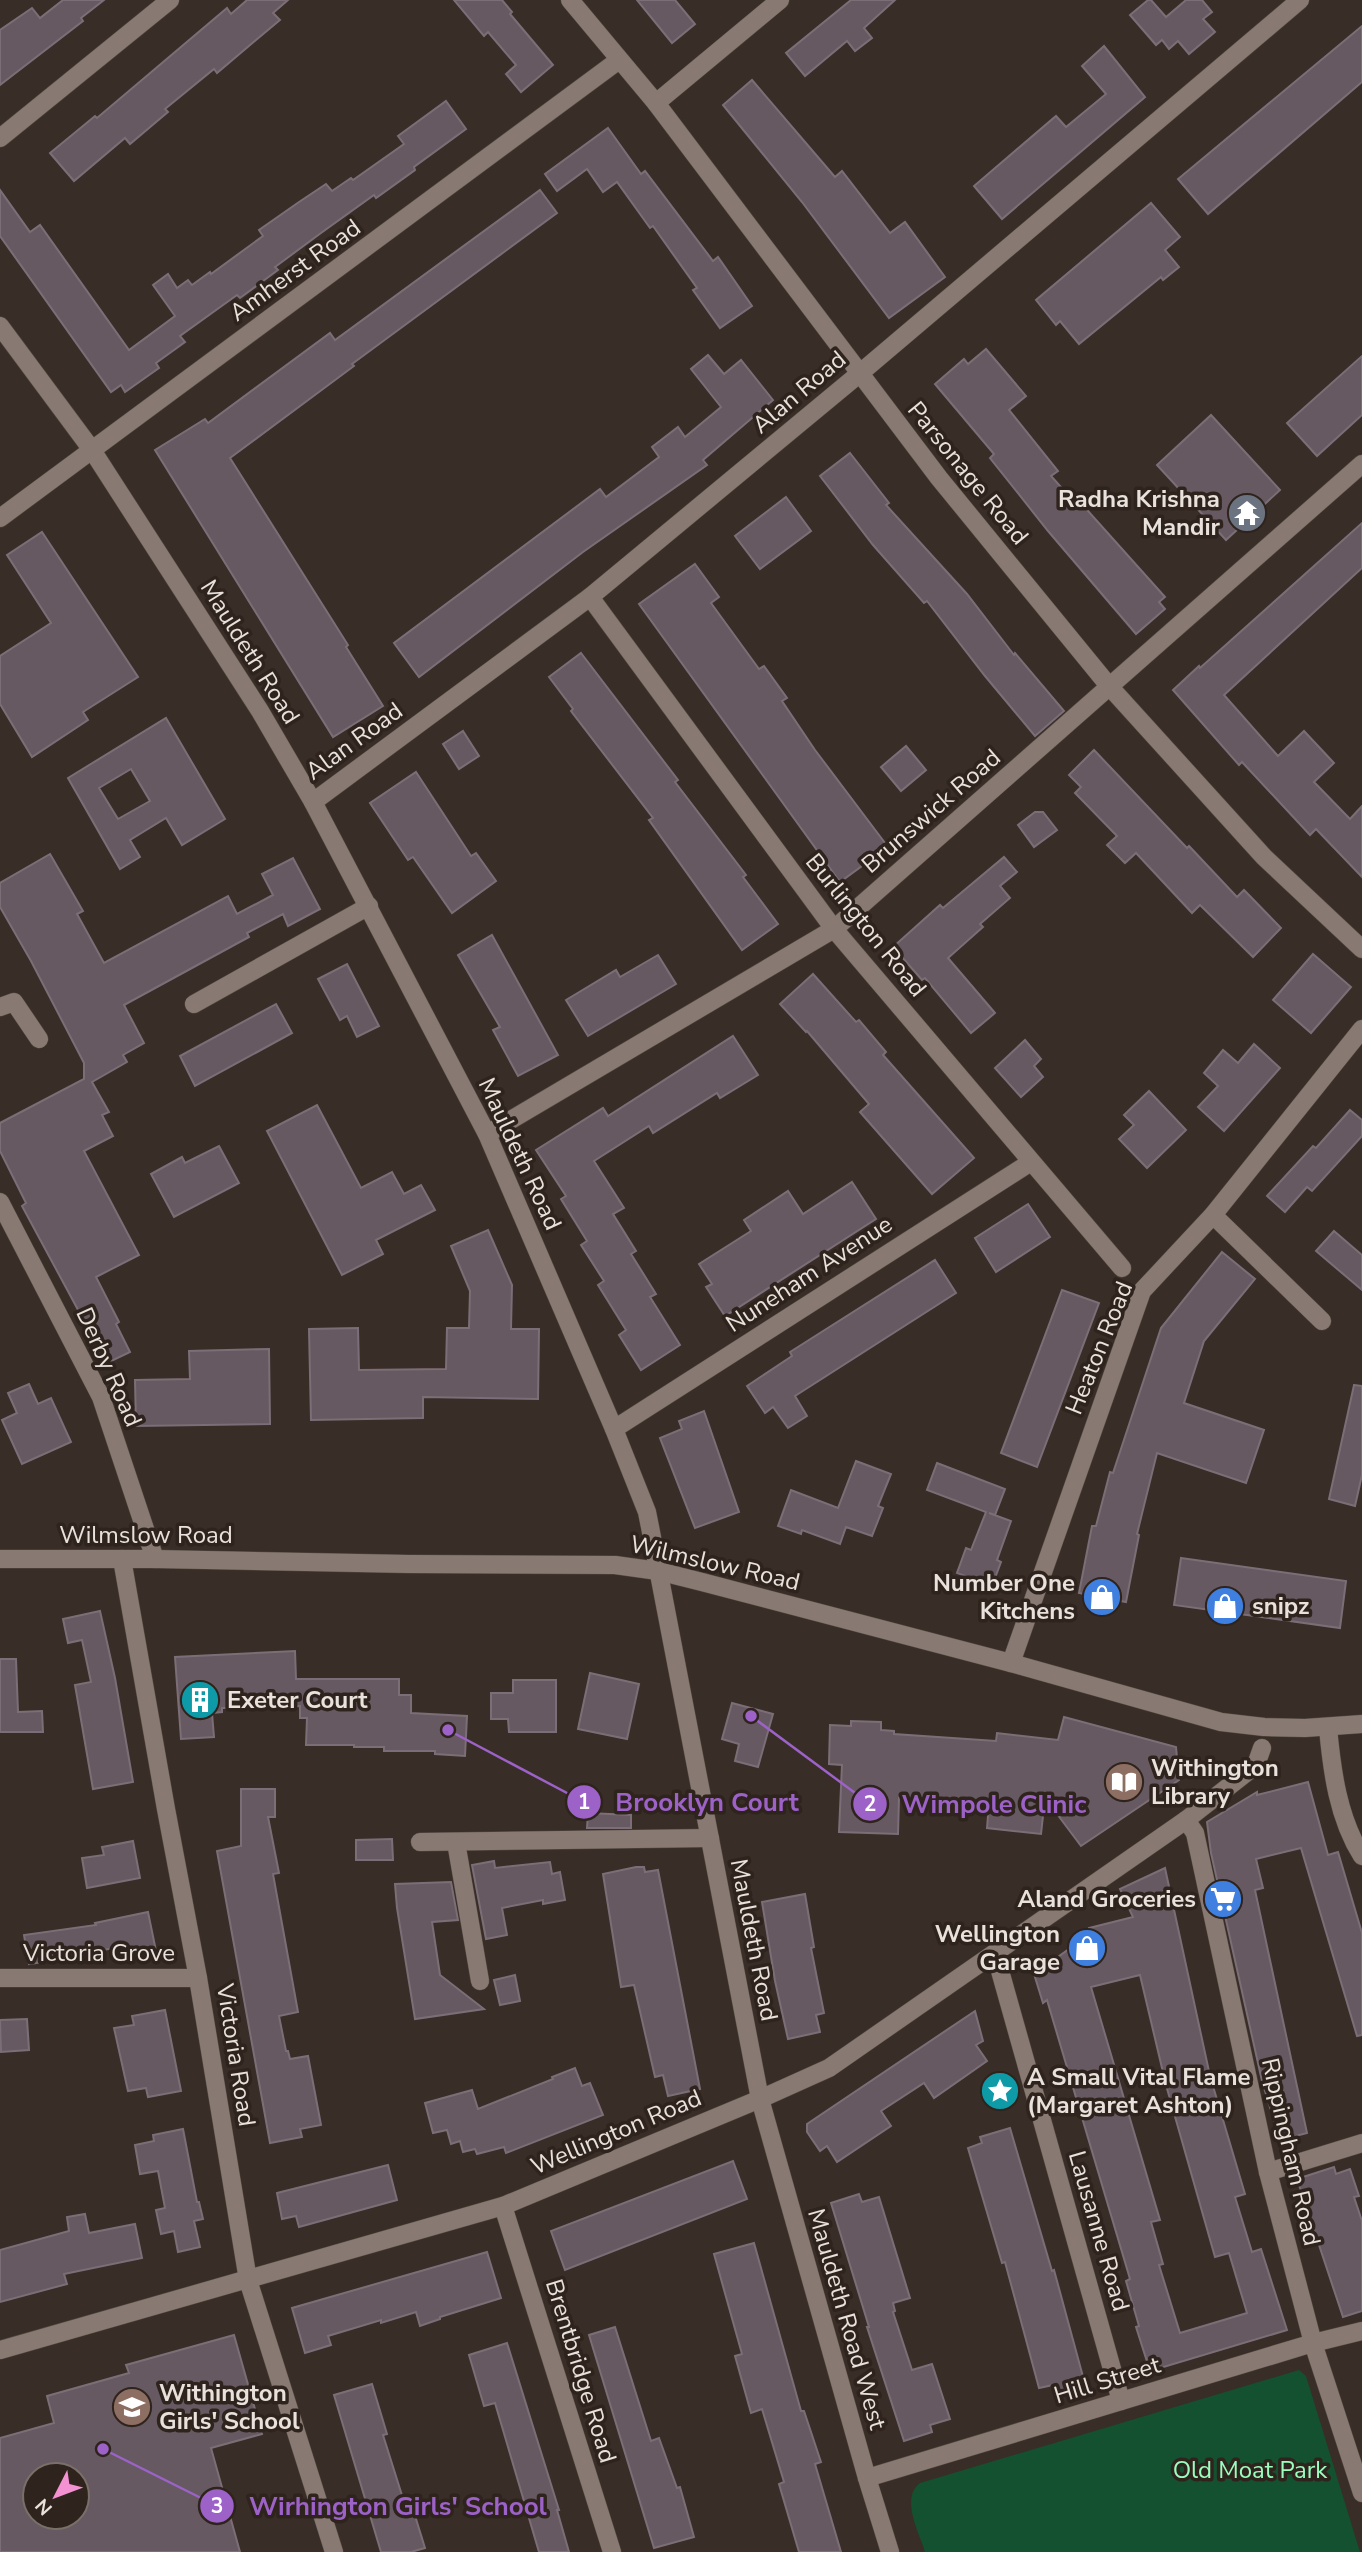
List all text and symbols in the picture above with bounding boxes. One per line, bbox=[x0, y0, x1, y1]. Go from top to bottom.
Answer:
street label: Amherst Road bbox=[223, 212, 367, 328]
street label: Alan Road bbox=[745, 343, 853, 441]
street label: Parsonage Road bbox=[900, 395, 1036, 551]
place label: Radha Krishna Mandir bbox=[1058, 483, 1221, 543]
temple icon: Radha Krishna Mandir bbox=[1226, 492, 1268, 534]
street label: Mauldeth Road bbox=[193, 574, 307, 730]
street label: Alan Road bbox=[299, 695, 409, 787]
street label: Brunswick Road bbox=[855, 742, 1007, 880]
street label: Burlington Road bbox=[798, 847, 934, 1003]
street label: Mauldeth Road bbox=[471, 1073, 569, 1235]
street label: Nuneham Avenue bbox=[720, 1208, 898, 1340]
street label: Heaton Road bbox=[1058, 1277, 1140, 1419]
street label: Derby Road bbox=[68, 1302, 150, 1432]
street label: Wilmslow Road bbox=[59, 1519, 233, 1551]
street label: Wilmslow Road bbox=[627, 1528, 803, 1598]
place label: Number One Kitchens bbox=[933, 1567, 1075, 1627]
shop icon: Number One Kitchens bbox=[1081, 1576, 1123, 1618]
shop icon: snipz bbox=[1204, 1585, 1246, 1627]
place label: snipz bbox=[1252, 1590, 1309, 1622]
building icon: Exeter Court bbox=[179, 1679, 221, 1721]
place label: Exeter Court bbox=[227, 1684, 368, 1716]
place label: Withington Library bbox=[1151, 1752, 1279, 1812]
library icon: Withington Library bbox=[1103, 1761, 1145, 1803]
callout: Brooklyn Court bbox=[566, 1778, 812, 1825]
callout: Wimpole Clinic bbox=[852, 1780, 1100, 1827]
text: Brooklyn Court bbox=[615, 1785, 800, 1820]
text: Wimpole Clinic bbox=[902, 1787, 1086, 1822]
text: 1 bbox=[578, 1788, 590, 1816]
text: 2 bbox=[864, 1790, 876, 1818]
street label: Mauldeth Road bbox=[723, 1856, 785, 2024]
supermarket icon: Aland Groceries bbox=[1202, 1878, 1244, 1920]
place label: Aland Groceries bbox=[1017, 1883, 1196, 1915]
place label: Wellington Garage bbox=[935, 1918, 1060, 1978]
shop icon: Wellington Garage bbox=[1066, 1927, 1108, 1969]
street label: Victoria Grove bbox=[22, 1937, 175, 1969]
street label: Victoria Road bbox=[209, 1981, 263, 2128]
street label: Rippingham Road bbox=[1254, 2055, 1328, 2249]
place label: A Small Vital Flame (Margaret Ashton) bbox=[1027, 2061, 1251, 2121]
place icon: A Small Vital Flame (Margaret Ashton) bbox=[979, 2070, 1021, 2112]
street label: Wellington Road bbox=[526, 2082, 706, 2182]
street label: Lausanne Road bbox=[1061, 2147, 1137, 2315]
street label: Mauldeth Road West bbox=[800, 2205, 894, 2434]
street label: Brentbridge Road bbox=[538, 2275, 624, 2467]
street label: Hill Street bbox=[1050, 2348, 1165, 2411]
place label: Withington Girls' School bbox=[159, 2377, 300, 2437]
school or university icon: Withington Girls' School bbox=[111, 2386, 153, 2428]
park label: Old Moat Park bbox=[1173, 2454, 1328, 2486]
north arrow bbox=[21, 2461, 91, 2531]
callout: Wirhington Girls' School bbox=[200, 2482, 561, 2529]
text: Wirhington Girls' School bbox=[249, 2489, 548, 2524]
text: 3 bbox=[211, 2492, 223, 2520]
text: N bbox=[30, 2493, 59, 2521]

